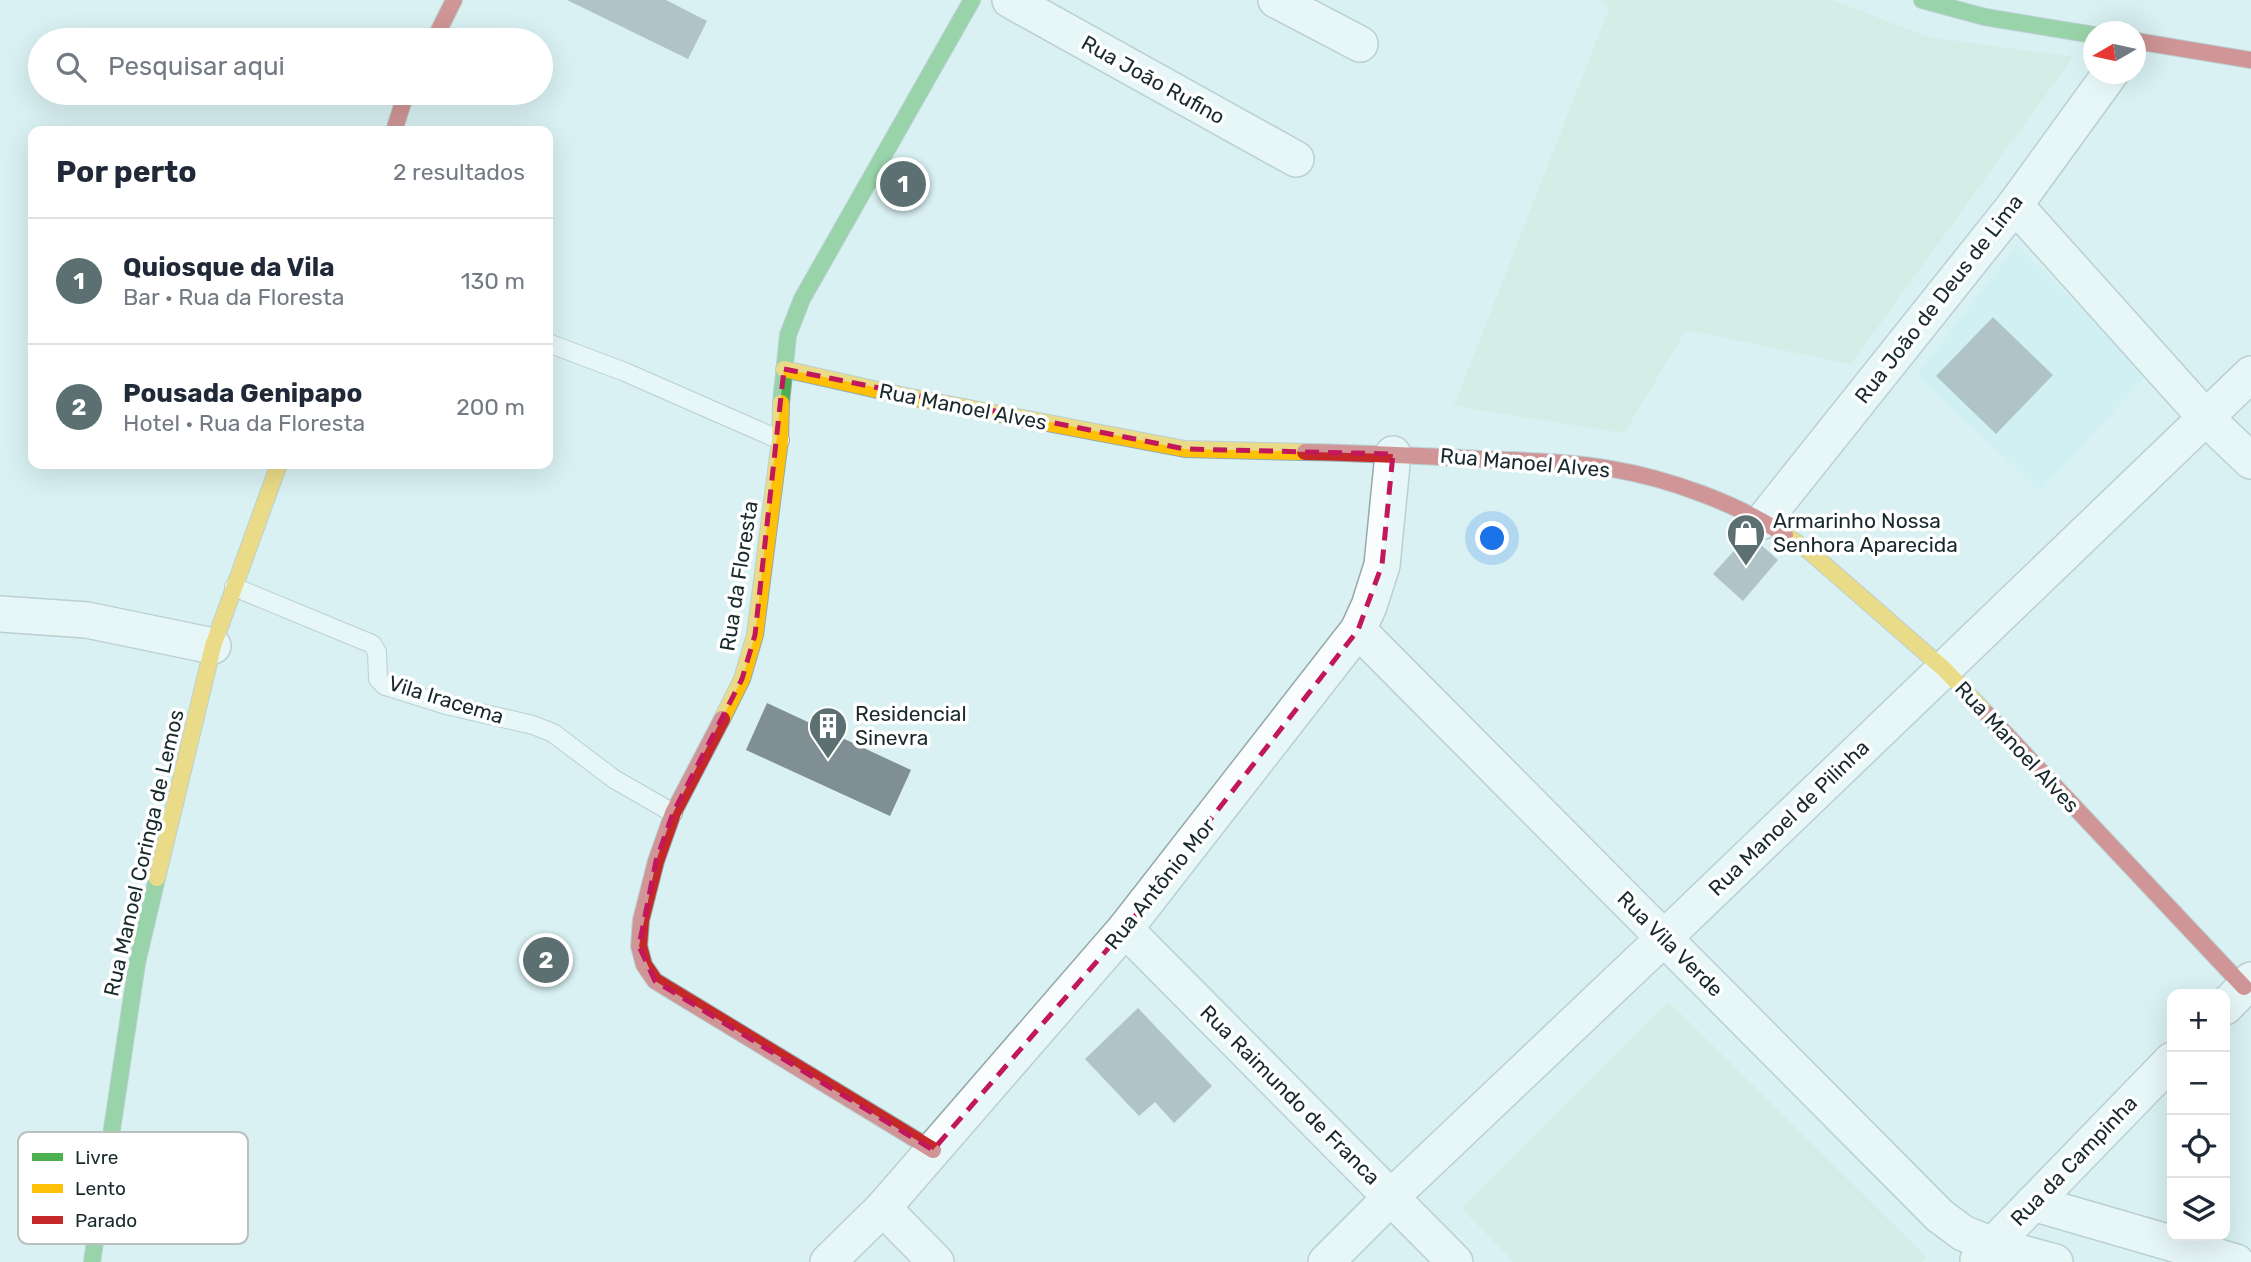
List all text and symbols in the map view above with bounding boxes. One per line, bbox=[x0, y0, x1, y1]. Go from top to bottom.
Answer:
north arrow bbox=[2083, 21, 2146, 84]
search box bbox=[28, 28, 553, 105]
street label: Rua João Rufino bbox=[1077, 30, 1229, 129]
icon: search bbox=[52, 48, 90, 86]
text: Pesquisar aqui bbox=[108, 51, 285, 82]
text: Por perto bbox=[56, 154, 197, 190]
text: 2 resultados bbox=[393, 158, 525, 186]
pin: 1 bbox=[880, 158, 926, 210]
street label: Rua João de Deus de Lima bbox=[1849, 189, 2028, 408]
text: Quiosque da Vila bbox=[123, 252, 335, 283]
text: 1 bbox=[73, 267, 85, 295]
text: 130 m bbox=[461, 267, 525, 295]
text: Bar · Rua da Floresta bbox=[123, 283, 344, 311]
text: Pousada Genipapo bbox=[123, 378, 362, 409]
street label: Rua Manoel Alves bbox=[877, 378, 1049, 435]
text: 2 bbox=[72, 393, 86, 421]
text: 200 m bbox=[456, 393, 525, 421]
text: Hotel · Rua da Floresta bbox=[123, 409, 365, 437]
street label: Rua Manoel Alves bbox=[1439, 443, 1611, 482]
street label: Rua da Floresta bbox=[714, 499, 763, 653]
place label: Armarinho Nossa Senhora Aparecida bbox=[1773, 508, 1958, 557]
shop icon: Armarinho Nossa Senhora Aparecida bbox=[1725, 512, 1767, 567]
your location bbox=[1475, 521, 1509, 555]
street label: Vila Iracema bbox=[385, 670, 507, 729]
street label: Rua Manoel Alves bbox=[1950, 676, 2085, 818]
place label: Residencial Sinevra bbox=[855, 701, 967, 750]
building icon: Residencial Sinevra bbox=[807, 705, 849, 760]
street label: Rua Manoel Coringa de Lemos bbox=[98, 707, 189, 999]
street label: Rua Manoel de Pilinha bbox=[1703, 735, 1874, 901]
street label: Rua Antônio Mor bbox=[1099, 813, 1220, 954]
street label: Rua Vila Verde bbox=[1612, 886, 1728, 1002]
pin: 2 bbox=[523, 934, 569, 986]
map controls bbox=[2167, 989, 2230, 1241]
button: + bbox=[2167, 989, 2230, 1052]
street label: Rua Raimundo de Franca bbox=[1195, 1000, 1385, 1190]
button: − bbox=[2167, 1052, 2230, 1115]
street label: Rua da Campinha bbox=[2005, 1090, 2142, 1231]
button: locate bbox=[2167, 1115, 2230, 1178]
legend bbox=[18, 1132, 248, 1244]
text: Livre bbox=[75, 1146, 119, 1169]
text: Lento bbox=[75, 1177, 126, 1200]
button: layers bbox=[2167, 1178, 2230, 1241]
text: Parado bbox=[75, 1209, 137, 1232]

